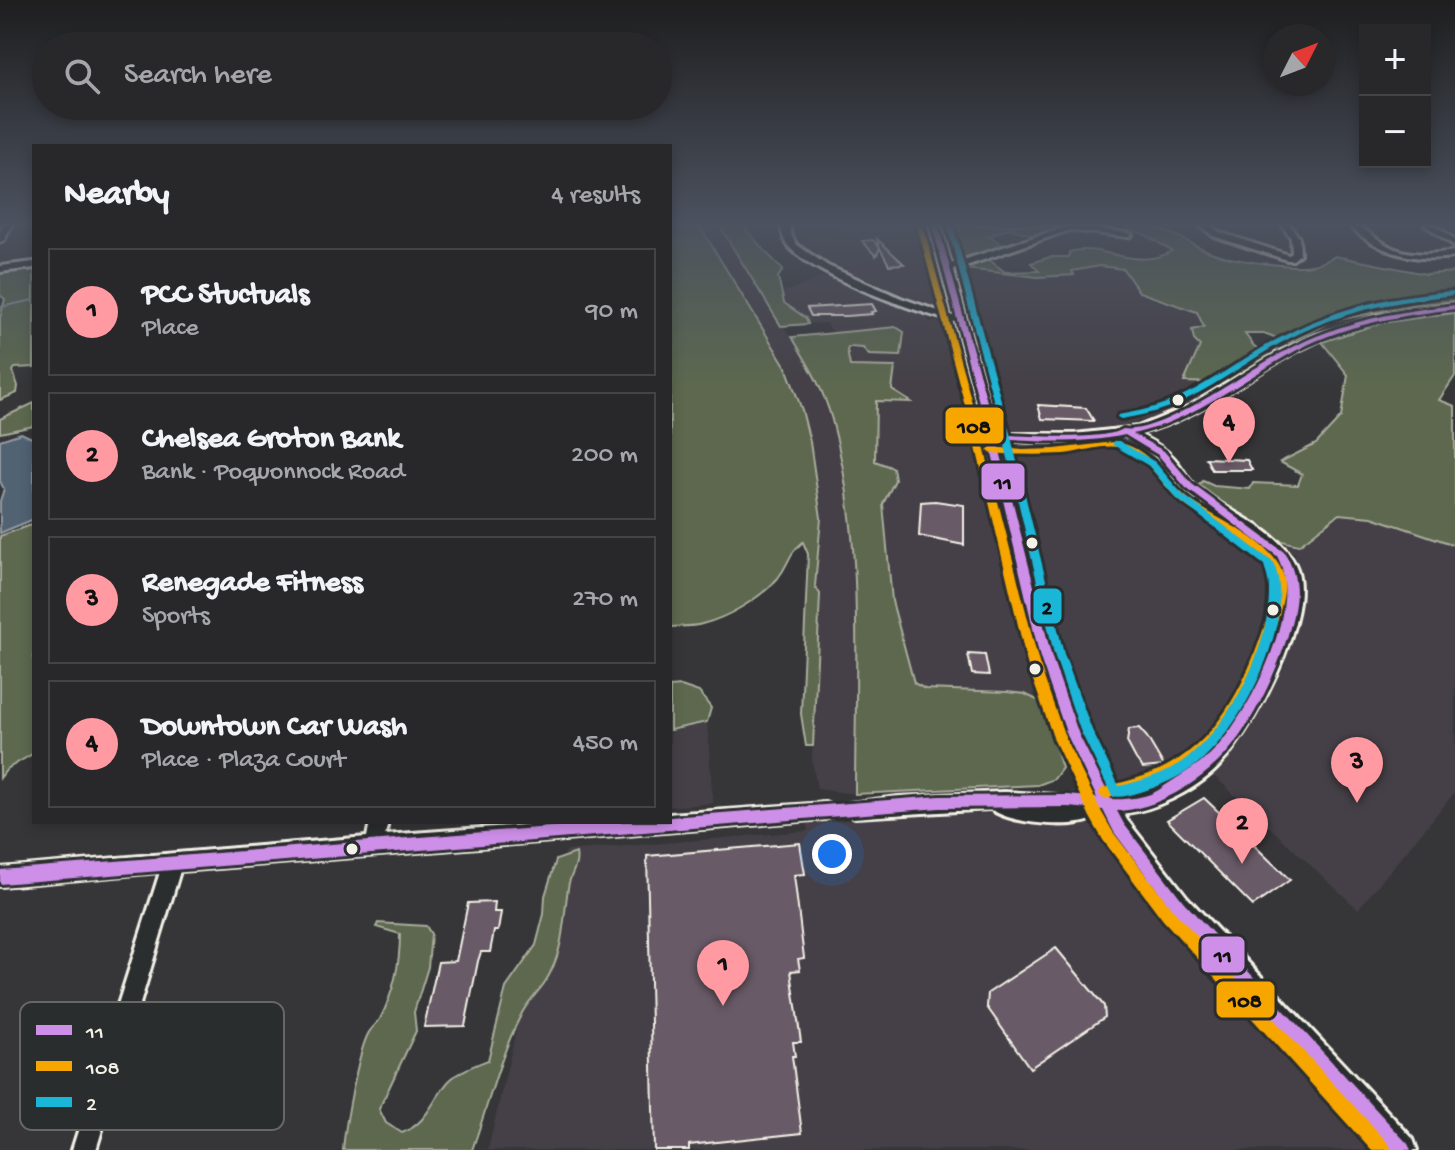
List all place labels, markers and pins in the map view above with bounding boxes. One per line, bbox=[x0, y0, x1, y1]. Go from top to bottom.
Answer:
unlabelled marker bbox=[1170, 392, 1186, 408]
pin: 4 bbox=[1203, 397, 1255, 463]
unlabelled marker bbox=[1024, 535, 1040, 551]
unlabelled marker bbox=[1265, 602, 1281, 618]
unlabelled marker bbox=[1027, 661, 1043, 677]
pin: 3 bbox=[1331, 737, 1383, 803]
pin: 2 bbox=[1216, 798, 1268, 864]
unlabelled marker bbox=[344, 841, 360, 857]
pin: 1 bbox=[697, 940, 749, 1006]

